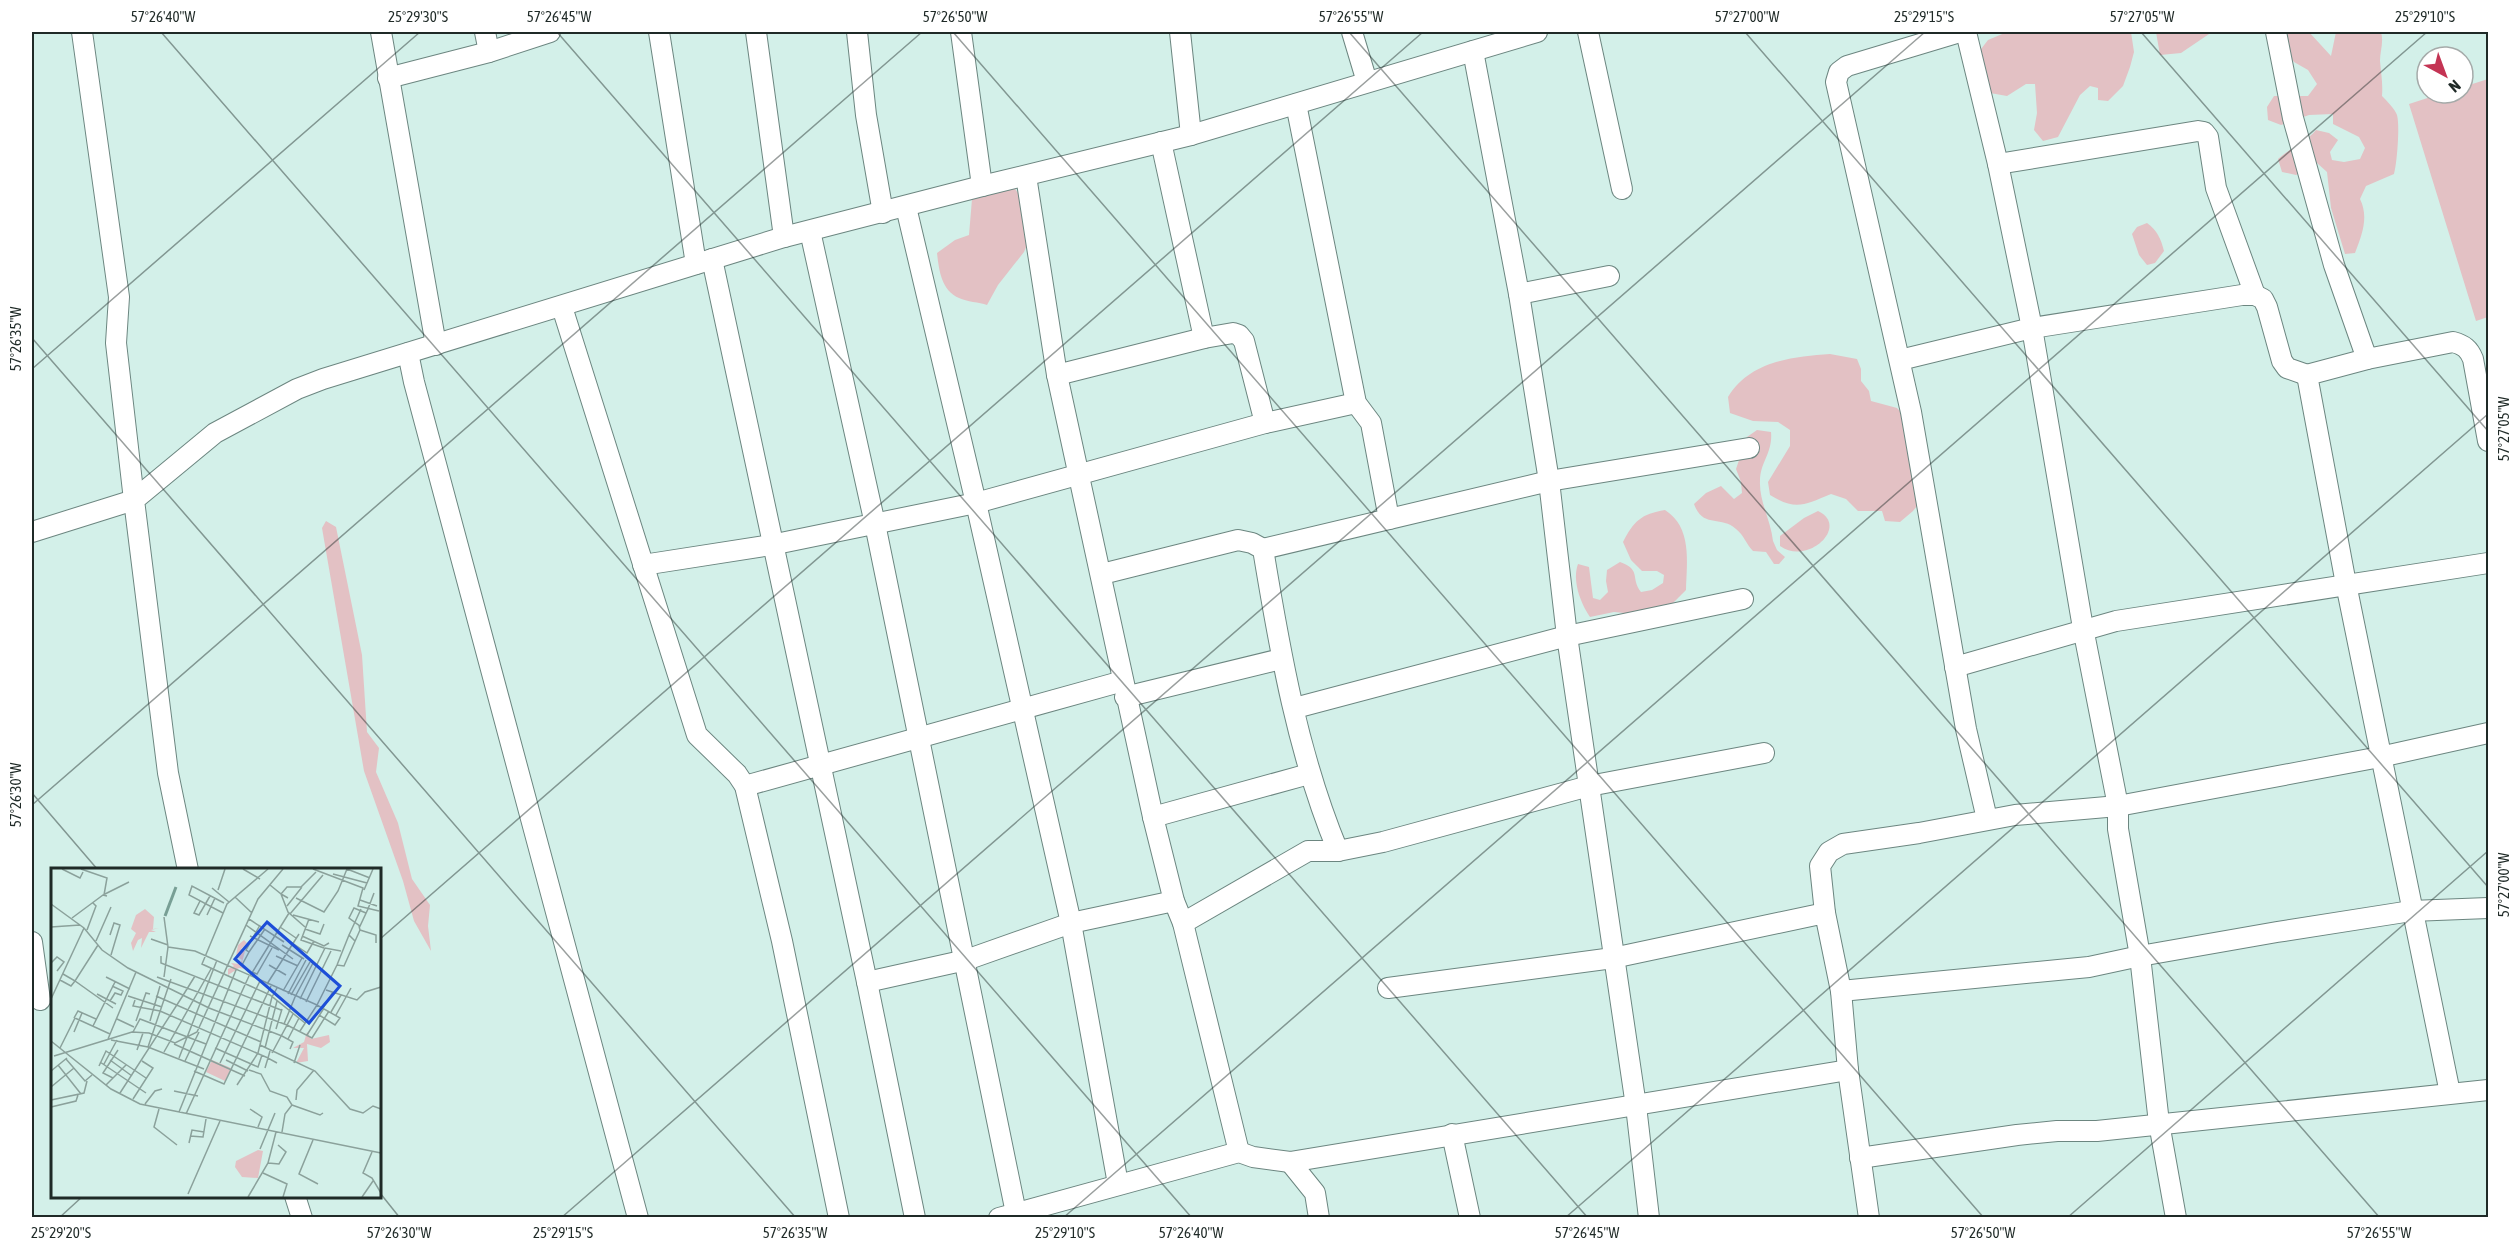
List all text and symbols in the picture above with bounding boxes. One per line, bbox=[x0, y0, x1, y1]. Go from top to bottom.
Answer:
text: 57°26'40"W bbox=[131, 8, 195, 25]
text: 25°29'30"S bbox=[388, 8, 448, 25]
text: 57°26'45"W bbox=[527, 8, 591, 25]
text: 57°26'50"W bbox=[923, 8, 987, 25]
text: 57°26'55"W bbox=[1319, 8, 1383, 25]
text: 57°27'00"W bbox=[1715, 8, 1779, 25]
text: 25°29'15"S bbox=[1894, 8, 1954, 25]
text: 57°27'05"W bbox=[2110, 8, 2174, 25]
text: 25°29'10"S bbox=[2395, 8, 2455, 25]
north arrow bbox=[2415, 45, 2475, 105]
text: N bbox=[2445, 76, 2464, 96]
text: 57°26'35"W bbox=[7, 307, 24, 371]
text: 57°27'05"W bbox=[2495, 397, 2512, 461]
text: 57°26'30"W bbox=[7, 763, 24, 827]
text: 57°27'00"W bbox=[2495, 853, 2512, 917]
inset map bbox=[51, 868, 381, 1198]
text: 25°29'20"S bbox=[31, 1224, 91, 1241]
text: 57°26'30"W bbox=[367, 1224, 431, 1241]
text: 25°29'15"S bbox=[533, 1224, 593, 1241]
text: 57°26'35"W bbox=[763, 1224, 827, 1241]
text: 25°29'10"S bbox=[1035, 1224, 1095, 1241]
text: 57°26'40"W bbox=[1159, 1224, 1223, 1241]
text: 57°26'45"W bbox=[1555, 1224, 1619, 1241]
text: 57°26'50"W bbox=[1951, 1224, 2015, 1241]
text: 57°26'55"W bbox=[2347, 1224, 2411, 1241]

